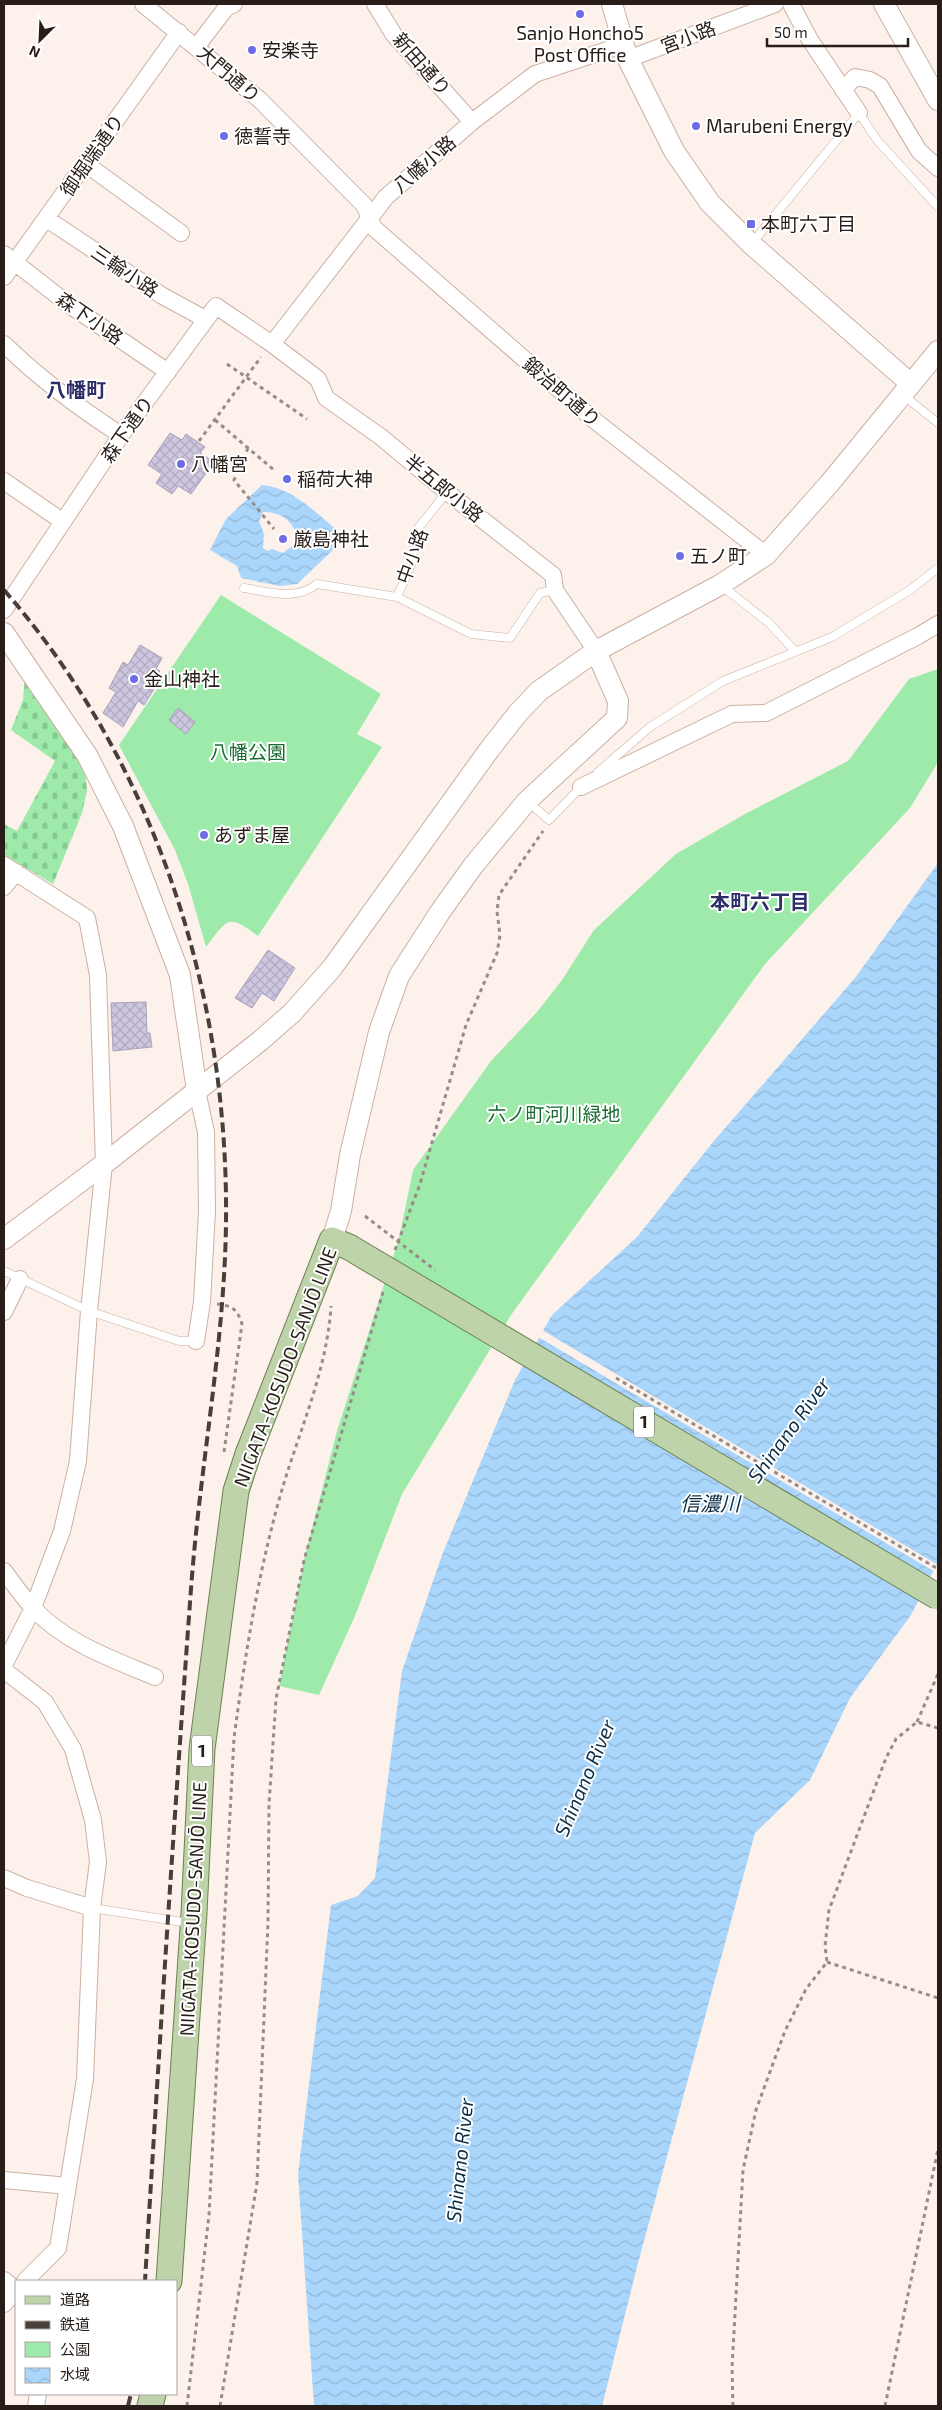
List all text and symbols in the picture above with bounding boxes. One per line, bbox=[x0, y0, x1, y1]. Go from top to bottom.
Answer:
marker: Sanjo Honcho5 Post Office bbox=[574, 8, 586, 20]
north arrow bbox=[15, 15, 65, 65]
scale bar bbox=[767, 15, 908, 47]
street label: 宮小路 bbox=[657, 16, 719, 57]
place label: Sanjo Honcho5 Post Office bbox=[516, 21, 644, 66]
text: 50 m bbox=[774, 23, 808, 41]
street label: 新田通り bbox=[389, 27, 456, 100]
place label: 安楽寺 bbox=[262, 38, 319, 61]
street label: 大門通り bbox=[193, 40, 266, 107]
text: N bbox=[26, 43, 43, 62]
marker: 安楽寺 bbox=[246, 44, 258, 56]
street label: 御堀端通り bbox=[55, 109, 128, 200]
place label: Marubeni Energy bbox=[706, 114, 853, 137]
marker: Marubeni Energy bbox=[690, 120, 702, 132]
place label: 徳誓寺 bbox=[234, 124, 291, 147]
marker: 徳誓寺 bbox=[218, 130, 230, 142]
street label: 八幡小路 bbox=[387, 130, 460, 197]
place label: 本町六丁目 bbox=[761, 212, 856, 235]
marker: 本町六丁目 bbox=[745, 218, 757, 230]
street label: 三輪小路 bbox=[87, 240, 163, 301]
street label: 森下小路 bbox=[53, 286, 128, 349]
street label: 鍛治町通り bbox=[519, 352, 606, 431]
district label: 八幡町 bbox=[46, 377, 106, 401]
street label: 森下通り bbox=[95, 391, 158, 466]
street label: 半五郎小路 bbox=[400, 449, 488, 526]
place label: 八幡宮 bbox=[191, 452, 248, 475]
marker: 八幡宮 bbox=[175, 458, 187, 470]
place label: 稲荷大神 bbox=[297, 467, 373, 490]
marker: 稲荷大神 bbox=[281, 473, 293, 485]
street label: 中小路 bbox=[391, 525, 432, 587]
place label: 厳島神社 bbox=[293, 527, 369, 550]
marker: 厳島神社 bbox=[277, 533, 289, 545]
place label: 五ノ町 bbox=[690, 544, 747, 567]
marker: 五ノ町 bbox=[674, 550, 686, 562]
place label: 金山神社 bbox=[144, 667, 220, 690]
marker: 金山神社 bbox=[128, 673, 140, 685]
park label: 八幡公園 bbox=[210, 740, 286, 763]
place label: あずま屋 bbox=[214, 823, 290, 846]
marker: あずま屋 bbox=[198, 829, 210, 841]
district label: 本町六丁目 bbox=[710, 889, 810, 913]
park label: 六ノ町河川緑地 bbox=[487, 1102, 621, 1125]
street label: NIIGATA-KOSUDO-SANJŌ LINE bbox=[228, 1244, 341, 1490]
water label: Shinano River bbox=[742, 1371, 835, 1487]
road number: 1 bbox=[634, 1406, 654, 1438]
water label: 信濃川 bbox=[680, 1491, 742, 1515]
water label: Shinano River bbox=[549, 1715, 620, 1840]
road number: 1 bbox=[192, 1735, 212, 1766]
street label: NIIGATA-KOSUDO-SANJŌ LINE bbox=[174, 1781, 211, 2037]
water label: Shinano River bbox=[441, 2096, 478, 2223]
legend bbox=[15, 2280, 178, 2395]
text: 道路 bbox=[60, 2290, 90, 2308]
text: 鉄道 bbox=[60, 2315, 90, 2333]
text: 公園 bbox=[60, 2340, 90, 2358]
text: 水域 bbox=[60, 2365, 90, 2383]

